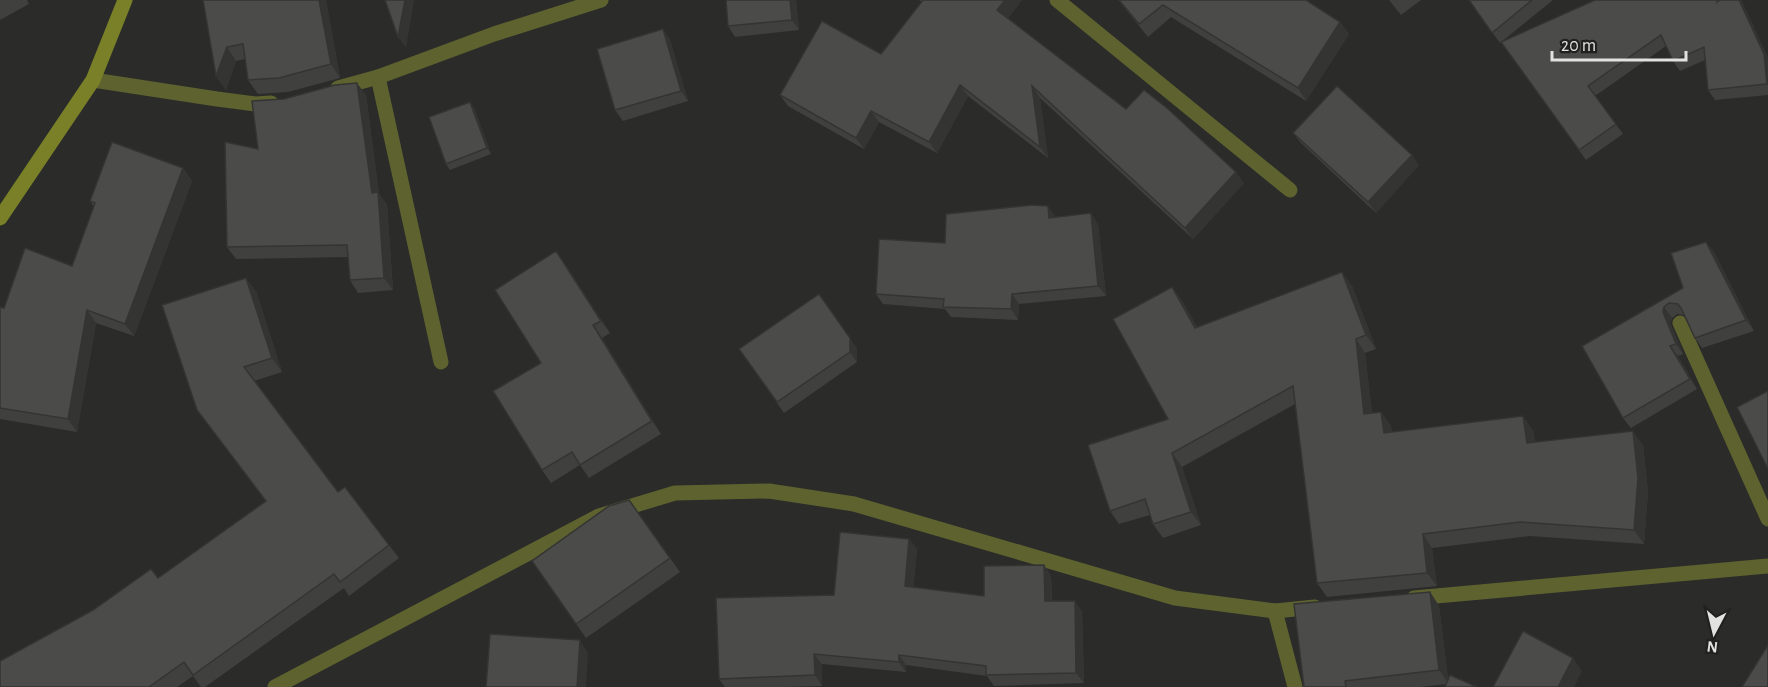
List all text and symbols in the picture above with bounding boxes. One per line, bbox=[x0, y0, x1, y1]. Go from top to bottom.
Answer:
scale bar bbox=[1552, 24, 1686, 62]
text: 20 m bbox=[1561, 37, 1596, 55]
north arrow bbox=[1684, 603, 1744, 663]
text: N bbox=[1706, 638, 1719, 656]

